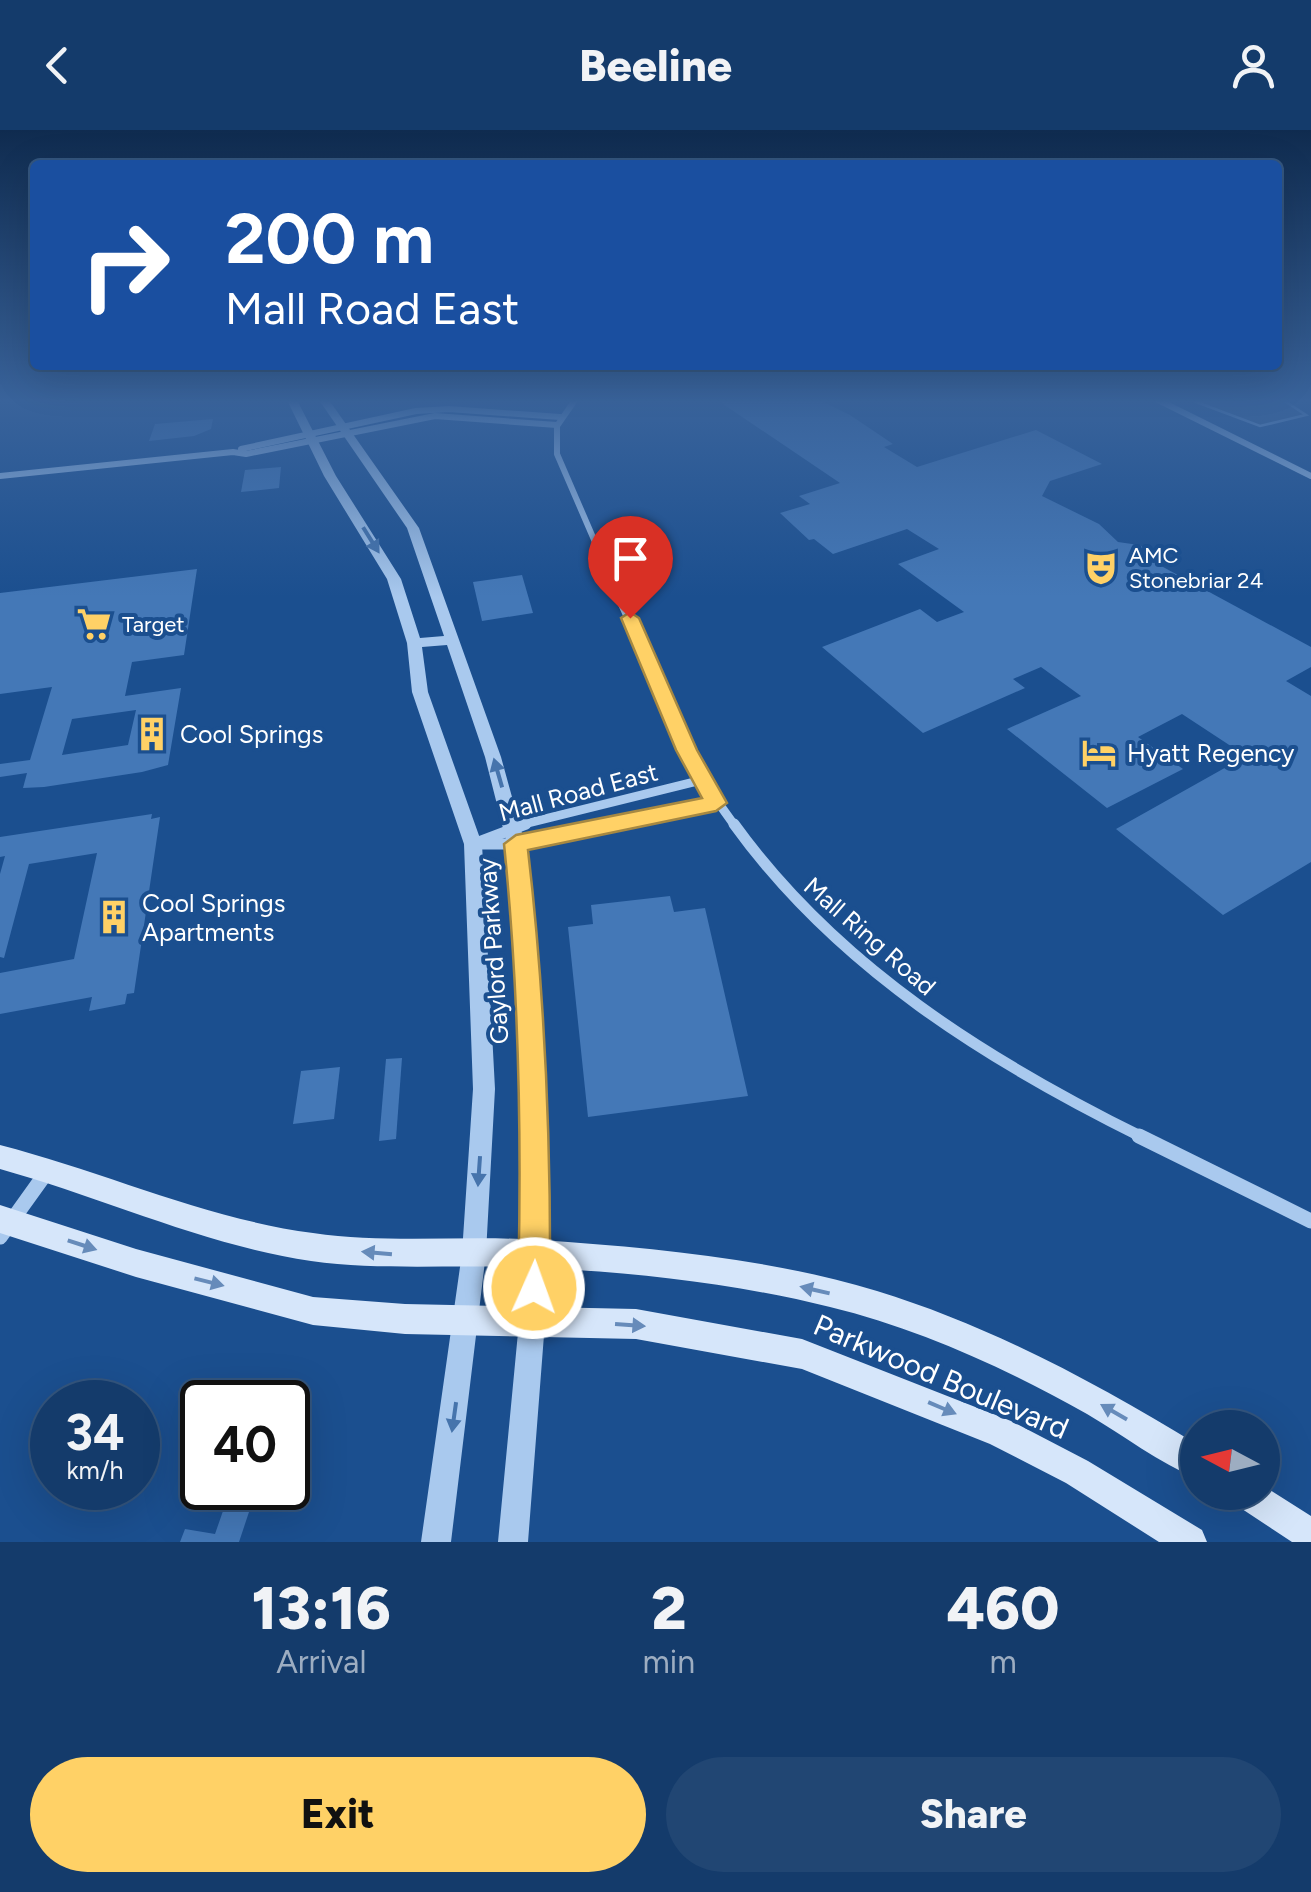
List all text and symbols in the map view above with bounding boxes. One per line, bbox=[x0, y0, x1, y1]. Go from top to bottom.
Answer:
icon: back bbox=[30, 38, 85, 93]
text: Beeline bbox=[579, 38, 732, 92]
icon: person bbox=[1226, 38, 1281, 93]
text: 200 m bbox=[225, 196, 434, 281]
icon: right bbox=[60, 200, 190, 330]
text: Mall Road East bbox=[225, 281, 519, 335]
pin bbox=[588, 516, 673, 619]
one-way arrow bbox=[362, 526, 379, 554]
icon: arrive bbox=[603, 531, 658, 586]
place label: AMC Stonebriar 24 bbox=[1129, 542, 1263, 594]
theatre icon: AMC Stonebriar 24 bbox=[1082, 549, 1120, 587]
supermarket icon: Target bbox=[75, 605, 113, 643]
place label: Target bbox=[122, 611, 185, 638]
building icon: Cool Springs bbox=[133, 715, 171, 753]
place label: Cool Springs bbox=[180, 719, 323, 749]
hotel icon: Hyatt Regency bbox=[1080, 734, 1118, 772]
place label: Hyatt Regency bbox=[1127, 738, 1294, 768]
street label: Mall Road East bbox=[495, 756, 661, 828]
one-way arrow bbox=[489, 757, 505, 788]
street label: Gaylord Parkway bbox=[472, 857, 514, 1045]
street label: Mall Ring Road bbox=[798, 871, 942, 1001]
place label: Cool Springs Apartments bbox=[142, 888, 285, 947]
building icon: Cool Springs Apartments bbox=[95, 898, 133, 936]
one-way arrow bbox=[471, 1156, 487, 1188]
position arrow bbox=[482, 1236, 586, 1340]
one-way arrow bbox=[67, 1239, 97, 1254]
one-way arrow bbox=[361, 1245, 392, 1261]
one-way arrow bbox=[194, 1274, 225, 1290]
one-way arrow bbox=[799, 1282, 830, 1297]
street label: Parkwood Boulevard bbox=[808, 1306, 1074, 1447]
one-way arrow bbox=[614, 1317, 646, 1333]
speed limit sign: 40 bbox=[180, 1380, 310, 1510]
one-way arrow bbox=[927, 1400, 957, 1416]
text: 34 bbox=[65, 1402, 125, 1463]
one-way arrow bbox=[445, 1402, 461, 1433]
one-way arrow bbox=[1100, 1404, 1129, 1421]
north arrow bbox=[1180, 1410, 1280, 1510]
map controls bbox=[1180, 1410, 1280, 1510]
text: km/h bbox=[66, 1455, 124, 1485]
text: 13:16 bbox=[252, 1572, 391, 1644]
text: 2 bbox=[651, 1572, 687, 1644]
text: 460 bbox=[947, 1572, 1059, 1644]
text: Arrival bbox=[276, 1643, 366, 1681]
text: min bbox=[643, 1643, 695, 1681]
text: m bbox=[989, 1643, 1017, 1681]
button: Exit bbox=[30, 1757, 646, 1872]
button: Share bbox=[666, 1757, 1281, 1872]

